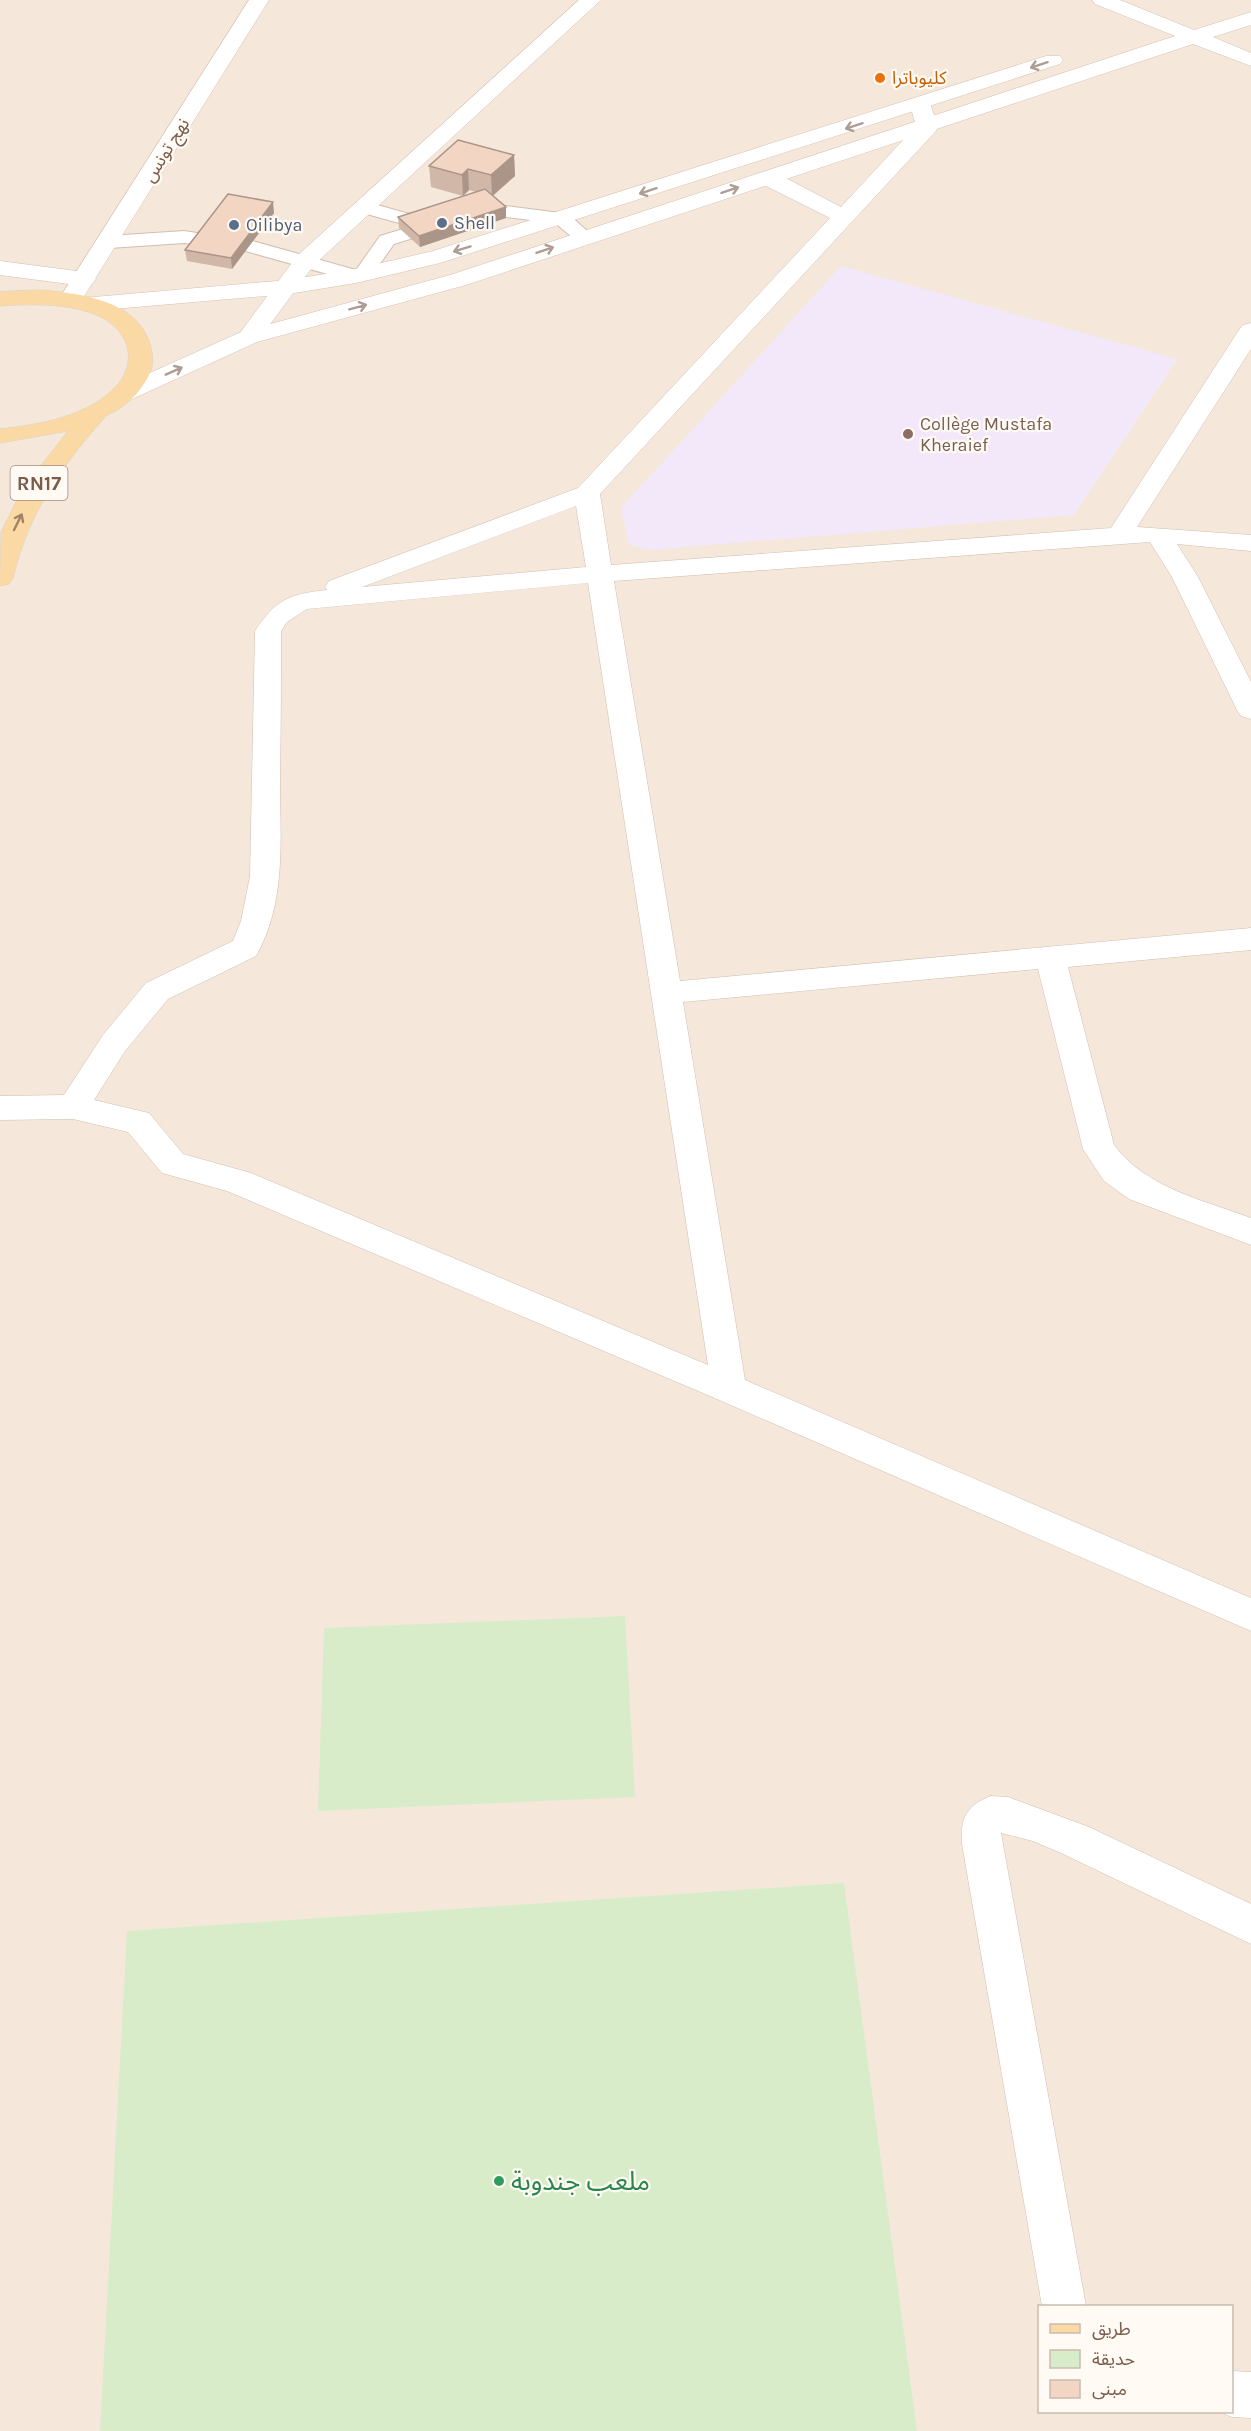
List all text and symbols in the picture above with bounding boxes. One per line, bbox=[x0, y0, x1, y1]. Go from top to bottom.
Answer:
one-way arrow bbox=[1030, 60, 1049, 71]
place label: كليوباترا bbox=[892, 67, 947, 89]
marker: كليوباترا bbox=[873, 71, 887, 85]
street label: نهج تونس bbox=[138, 114, 196, 187]
one-way arrow bbox=[845, 121, 864, 132]
one-way arrow bbox=[720, 184, 739, 195]
one-way arrow bbox=[639, 186, 658, 197]
place label: Shell bbox=[454, 212, 495, 234]
place label: Oilibya bbox=[246, 214, 302, 236]
marker: Shell bbox=[435, 216, 449, 230]
marker: Oilibya bbox=[227, 218, 241, 232]
one-way arrow bbox=[535, 244, 553, 255]
one-way arrow bbox=[453, 245, 472, 256]
one-way arrow bbox=[348, 301, 367, 312]
one-way arrow bbox=[165, 365, 183, 376]
place label: Collège Mustafa Kheraief bbox=[920, 413, 1052, 456]
marker: Collège Mustafa Kheraief bbox=[901, 427, 915, 441]
road number: RN17 bbox=[10, 466, 68, 500]
one-way arrow bbox=[13, 514, 24, 532]
place label: ملعب جندوبة bbox=[511, 2166, 650, 2197]
marker: ملعب جندوبة bbox=[492, 2174, 506, 2188]
legend bbox=[1038, 2305, 1233, 2413]
text: طريق bbox=[1092, 2318, 1131, 2340]
text: حديقة bbox=[1092, 2348, 1135, 2370]
text: مبنى bbox=[1092, 2378, 1127, 2400]

